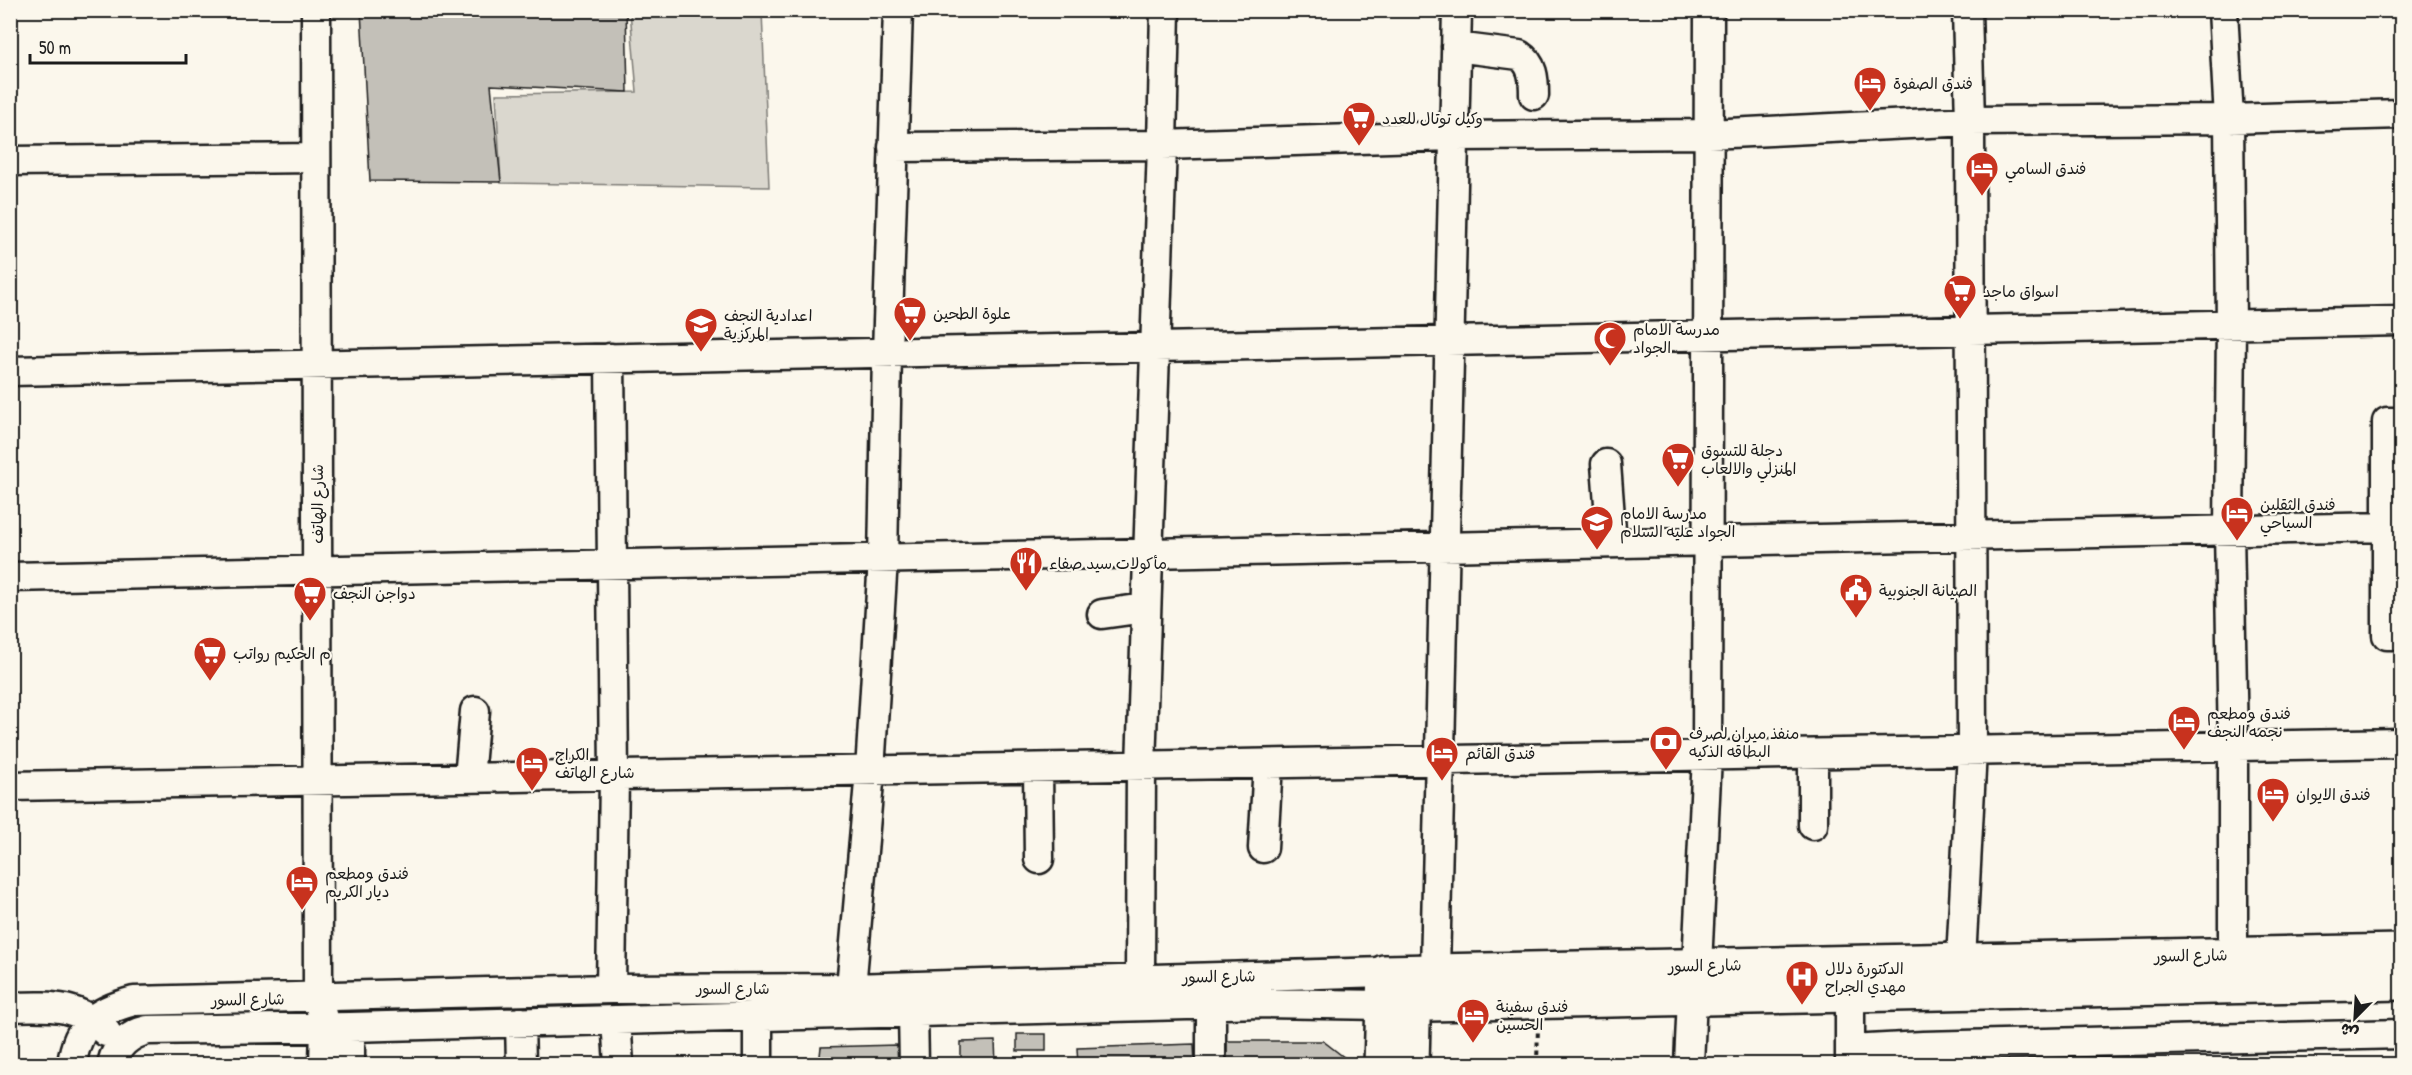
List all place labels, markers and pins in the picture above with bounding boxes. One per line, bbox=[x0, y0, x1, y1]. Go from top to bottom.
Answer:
hotel icon: فندق الصفوة bbox=[1852, 65, 1888, 112]
place label: فندق الصفوة bbox=[1893, 72, 1973, 94]
supermarket icon: وكيل توتال للعدد bbox=[1341, 100, 1377, 147]
place label: وكيل توتال للعدد bbox=[1382, 107, 1483, 129]
hotel icon: فندق السامي bbox=[1964, 150, 2000, 197]
place label: فندق السامي bbox=[2005, 157, 2086, 183]
supermarket icon: اسواق ماجد bbox=[1942, 273, 1978, 320]
place label: اسواق ماجد bbox=[1983, 280, 2059, 302]
supermarket icon: علوة الطحين bbox=[892, 295, 928, 342]
place label: علوة الطحين bbox=[933, 302, 1011, 324]
place label: اعدادية النجف المركزية bbox=[724, 304, 813, 344]
school or university icon: اعدادية النجف المركزية bbox=[683, 306, 719, 353]
place label: مدرسة الامام الجواد bbox=[1633, 318, 1720, 358]
mosque icon: مدرسة الامام الجواد bbox=[1592, 320, 1628, 367]
place label: دجلة للتسوق المنزلي والالعاب bbox=[1701, 439, 1796, 483]
supermarket icon: دجلة للتسوق المنزلي والالعاب bbox=[1660, 441, 1696, 488]
place label: فندق الثقلين السياحي bbox=[2260, 493, 2336, 537]
hotel icon: فندق الثقلين السياحي bbox=[2219, 495, 2255, 542]
place label: مدرسة الامام الجواد عليه السلام bbox=[1620, 502, 1735, 544]
school or university icon: مدرسة الامام الجواد عليه السلام bbox=[1579, 504, 1615, 551]
restaurant icon: مأكولات سيد صفاء bbox=[1008, 545, 1044, 592]
place label: مأكولات سيد صفاء bbox=[1049, 552, 1167, 574]
public building icon: الصيانة الجنوبية bbox=[1838, 572, 1874, 619]
supermarket icon: دواجن النجف bbox=[292, 575, 328, 622]
place label: الصيانة الجنوبية bbox=[1879, 579, 1977, 601]
place label: دواجن النجف bbox=[333, 582, 416, 604]
supermarket icon: م الحكيم رواتب bbox=[192, 635, 228, 682]
place label: م الحكيم رواتب bbox=[233, 642, 331, 666]
place label: فندق ومطعم نجمه النجف bbox=[2207, 702, 2291, 742]
hotel icon: فندق ومطعم نجمه النجف bbox=[2166, 704, 2202, 751]
place label: منفذ ميران لصرف البطاقه الذكيه bbox=[1689, 722, 1799, 762]
bank icon: منفذ ميران لصرف البطاقه الذكيه bbox=[1648, 724, 1684, 771]
hotel icon: فندق القائم bbox=[1424, 735, 1460, 782]
place label: فندق القائم bbox=[1465, 742, 1535, 766]
place label: الكراج شارع الهاتف bbox=[555, 743, 635, 784]
hotel icon: الكراج شارع الهاتف bbox=[514, 745, 550, 792]
hotel icon: فندق الايوان bbox=[2255, 776, 2291, 823]
place label: فندق الايوان bbox=[2296, 783, 2371, 805]
place label: فندق ومطعم ديار الكريم bbox=[325, 862, 409, 904]
hotel icon: فندق ومطعم ديار الكريم bbox=[284, 864, 320, 911]
place label: الدكتورة دلال مهدي الجراح bbox=[1825, 957, 1906, 998]
hospital icon: الدكتورة دلال مهدي الجراح bbox=[1784, 959, 1820, 1006]
place label: فندق سفينة الحسين bbox=[1496, 995, 1568, 1035]
hotel icon: فندق سفينة الحسين bbox=[1455, 997, 1491, 1044]

